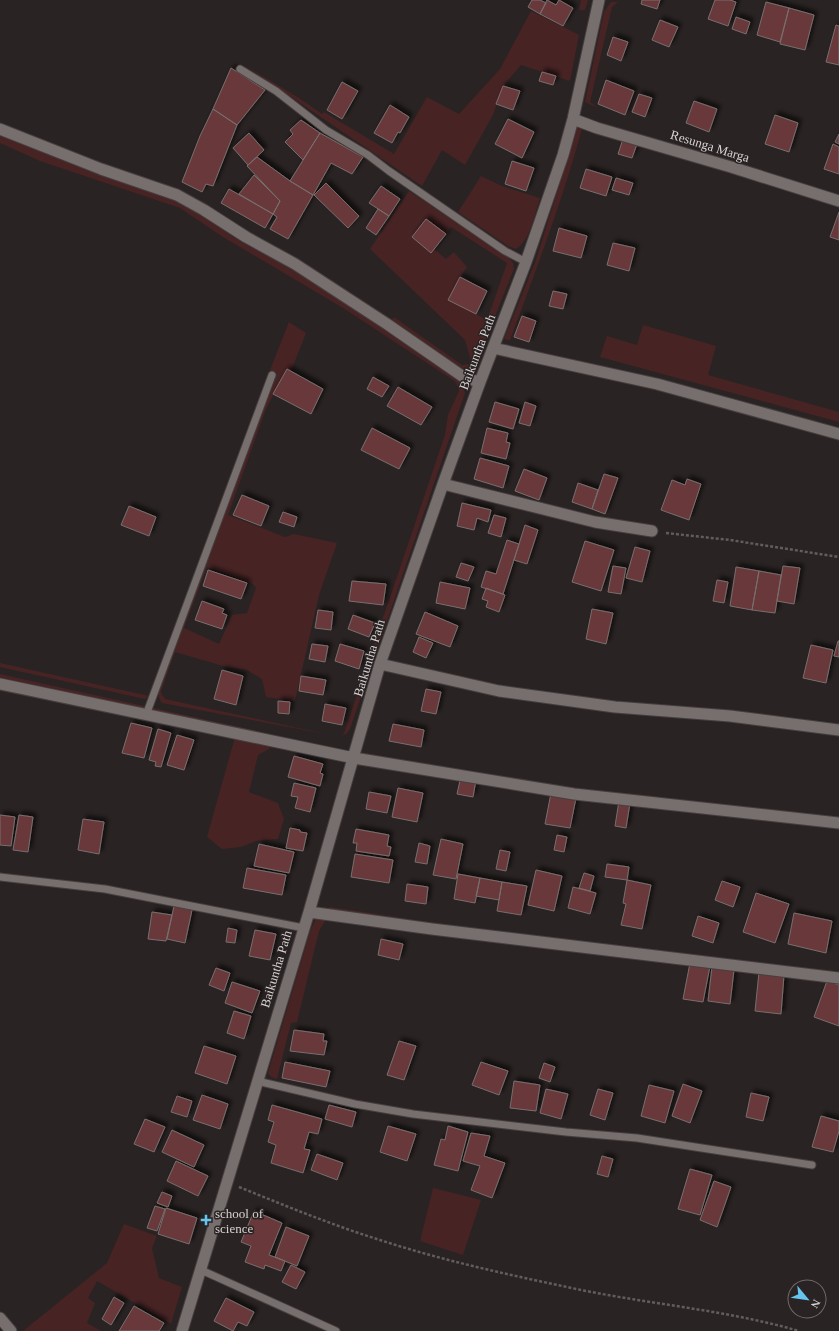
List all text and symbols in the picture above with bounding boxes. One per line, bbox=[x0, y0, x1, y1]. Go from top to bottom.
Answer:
street label: Resunga Marga bbox=[669, 127, 751, 165]
street label: Baikuntha Path bbox=[456, 312, 498, 392]
street label: Baikuntha Path bbox=[350, 617, 388, 698]
street label: Baikuntha Path bbox=[257, 928, 295, 1009]
place label: school of science bbox=[215, 1206, 264, 1236]
marker: school of science bbox=[200, 1214, 212, 1226]
north arrow bbox=[787, 1279, 827, 1319]
text: N bbox=[809, 1297, 823, 1310]

